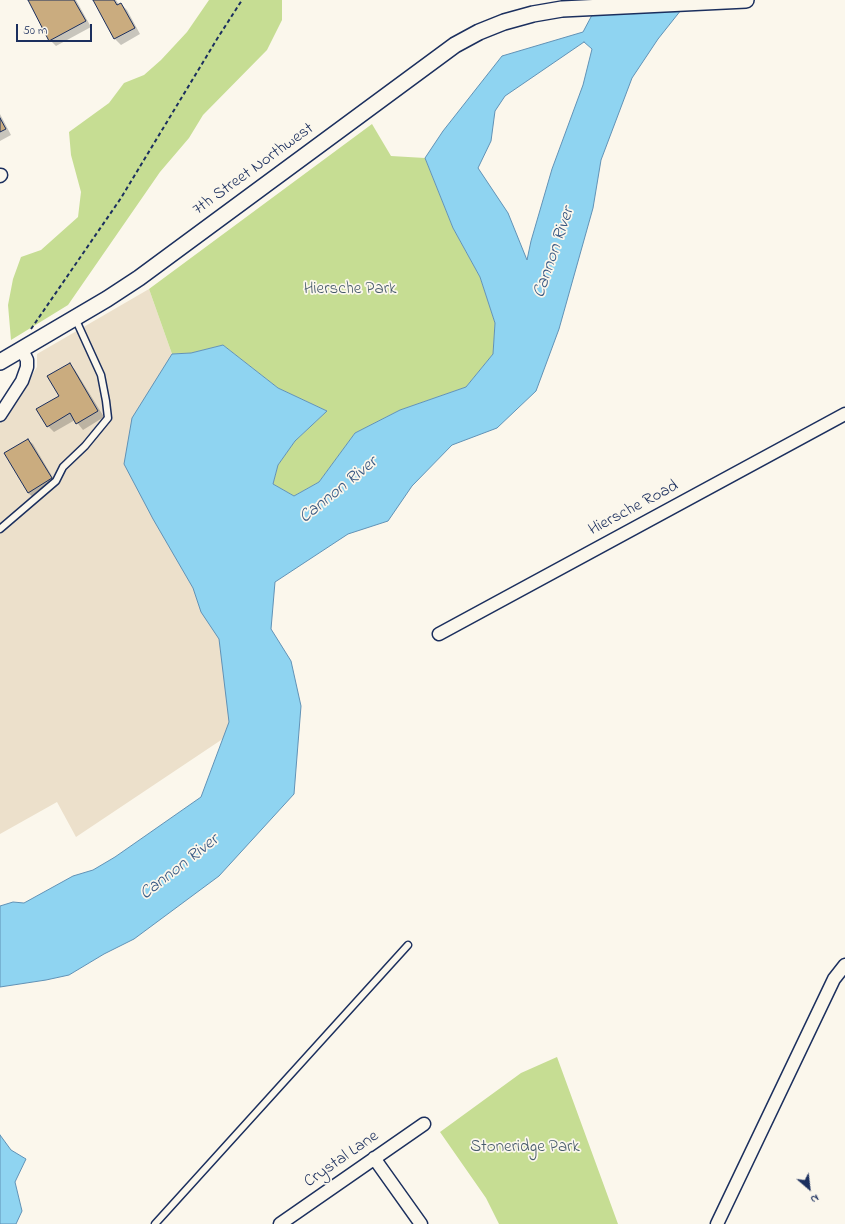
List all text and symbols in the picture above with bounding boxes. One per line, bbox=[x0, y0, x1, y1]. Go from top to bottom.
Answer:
scale bar bbox=[18, 16, 94, 42]
text: 50 m bbox=[23, 22, 47, 40]
street label: 7th Street Northwest bbox=[189, 119, 319, 221]
water label: Cannon River bbox=[529, 205, 581, 301]
park label: Hiersche Park bbox=[304, 280, 396, 300]
water label: Cannon River bbox=[296, 453, 382, 529]
street label: Hiersche Road bbox=[586, 477, 682, 541]
water label: Cannon River bbox=[136, 830, 224, 906]
street label: Crystal Lane bbox=[301, 1127, 383, 1193]
park label: Stoneridge Park bbox=[470, 1138, 580, 1158]
north arrow bbox=[789, 1168, 829, 1208]
text: N bbox=[808, 1190, 822, 1207]

